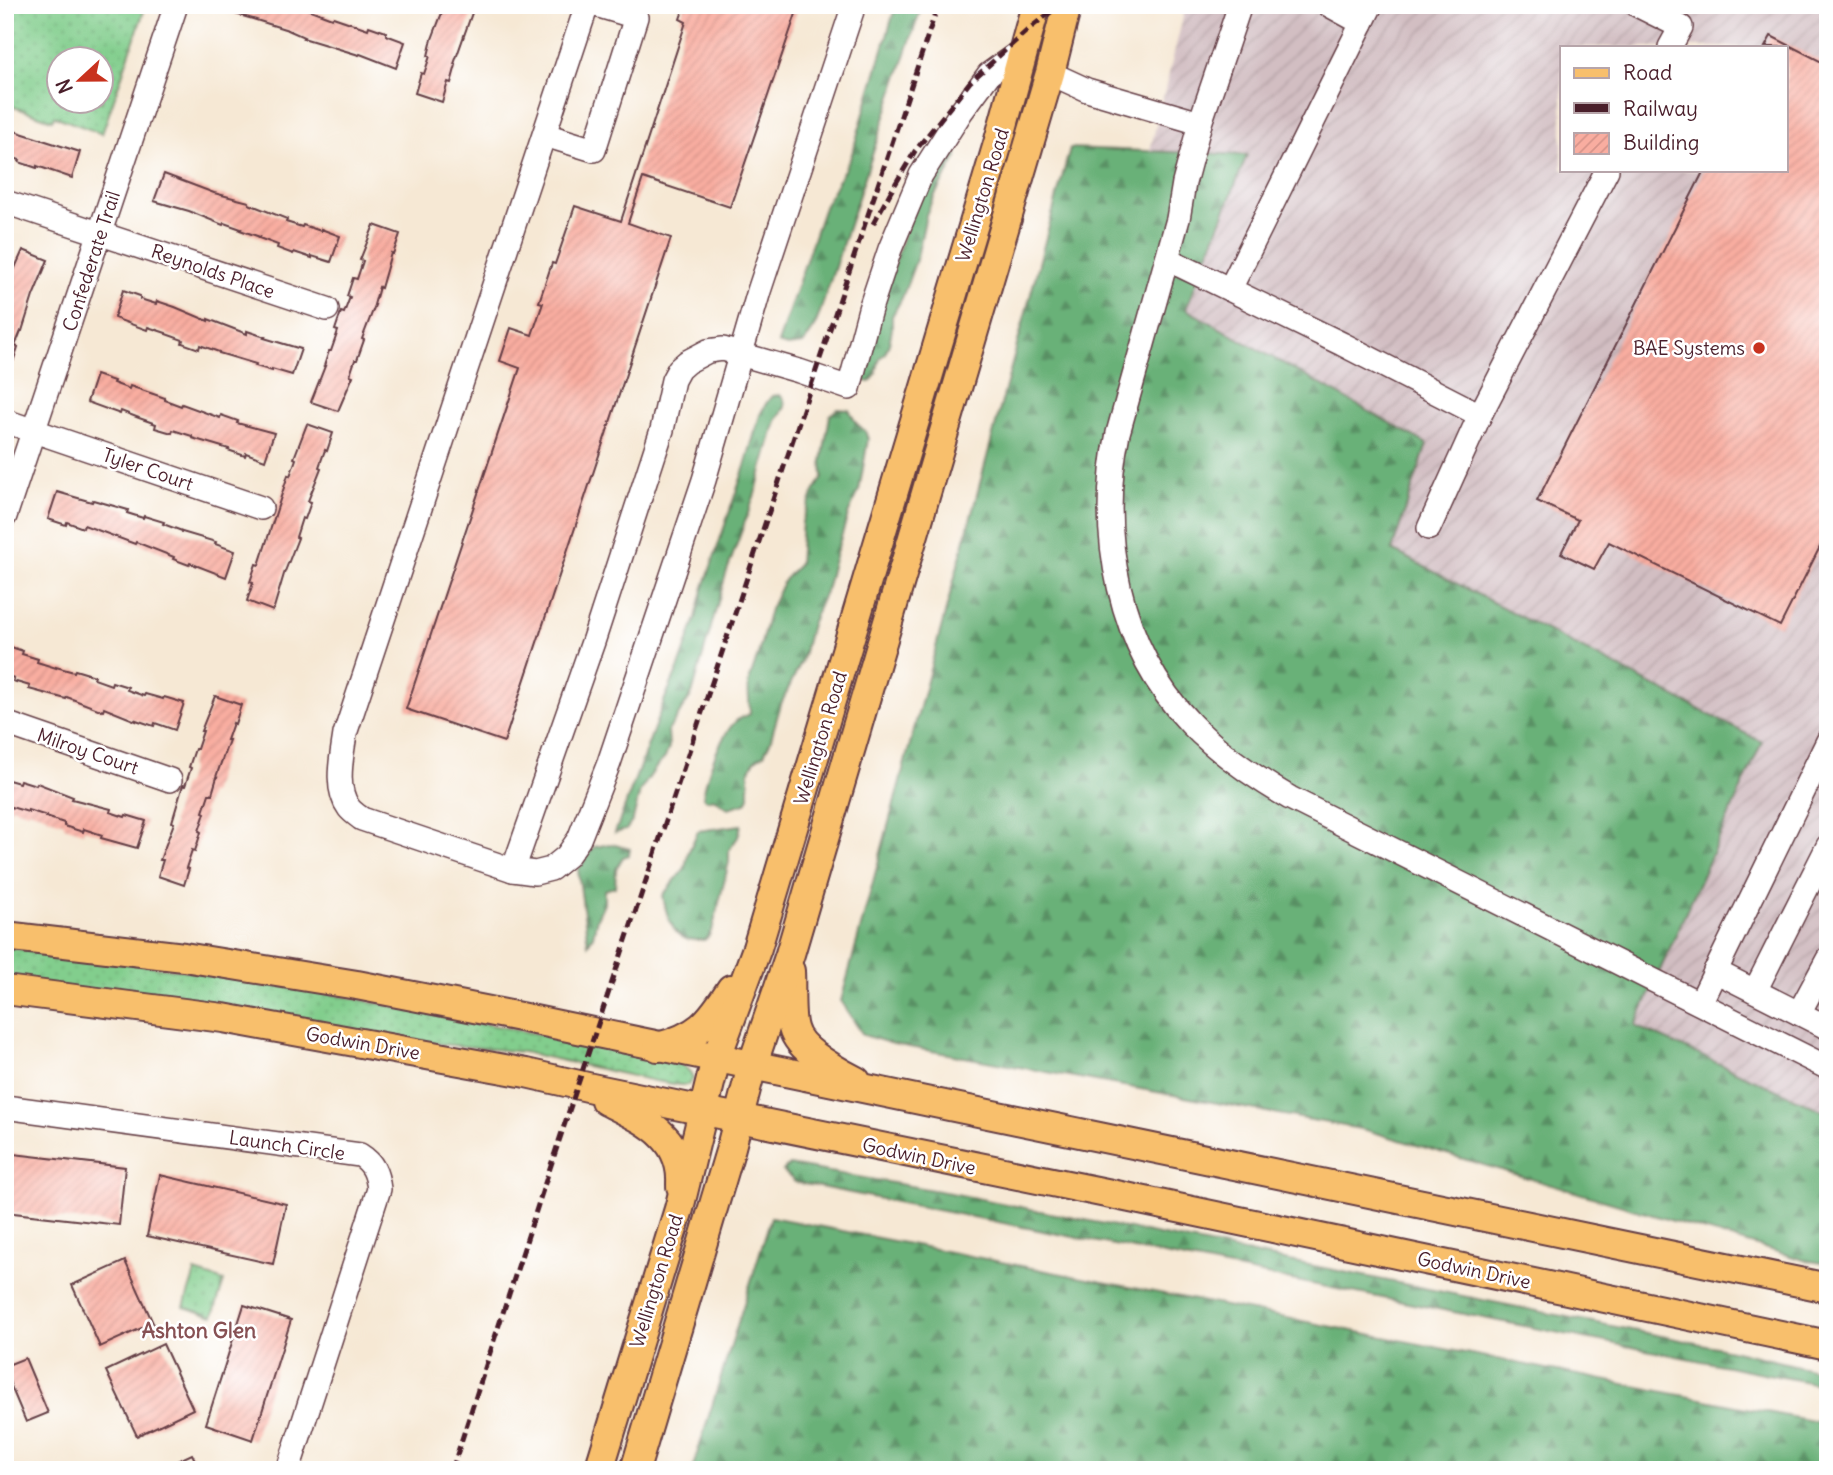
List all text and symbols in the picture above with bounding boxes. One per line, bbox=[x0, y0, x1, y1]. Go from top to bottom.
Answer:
north arrow bbox=[46, 46, 116, 116]
legend bbox=[1560, 46, 1787, 172]
text: Road bbox=[1623, 59, 1672, 86]
text: N bbox=[51, 76, 78, 97]
text: Railway bbox=[1623, 95, 1698, 122]
street label: Wellington Road bbox=[950, 125, 1014, 265]
text: Building bbox=[1623, 129, 1699, 156]
street label: Confederate Trail bbox=[57, 188, 125, 334]
street label: Reynolds Place bbox=[148, 239, 278, 303]
place label: BAE Systems bbox=[1633, 336, 1745, 360]
marker: BAE Systems bbox=[1751, 340, 1767, 356]
street label: Tyler Court bbox=[99, 442, 197, 496]
street label: Wellington Road bbox=[788, 668, 852, 808]
street label: Milroy Court bbox=[34, 722, 142, 780]
street label: Godwin Drive bbox=[304, 1021, 422, 1065]
street label: Launch Circle bbox=[228, 1125, 346, 1165]
street label: Godwin Drive bbox=[860, 1132, 978, 1180]
street label: Wellington Road bbox=[624, 1211, 688, 1351]
street label: Godwin Drive bbox=[1415, 1246, 1533, 1294]
district label: Ashton Glen bbox=[142, 1317, 256, 1344]

